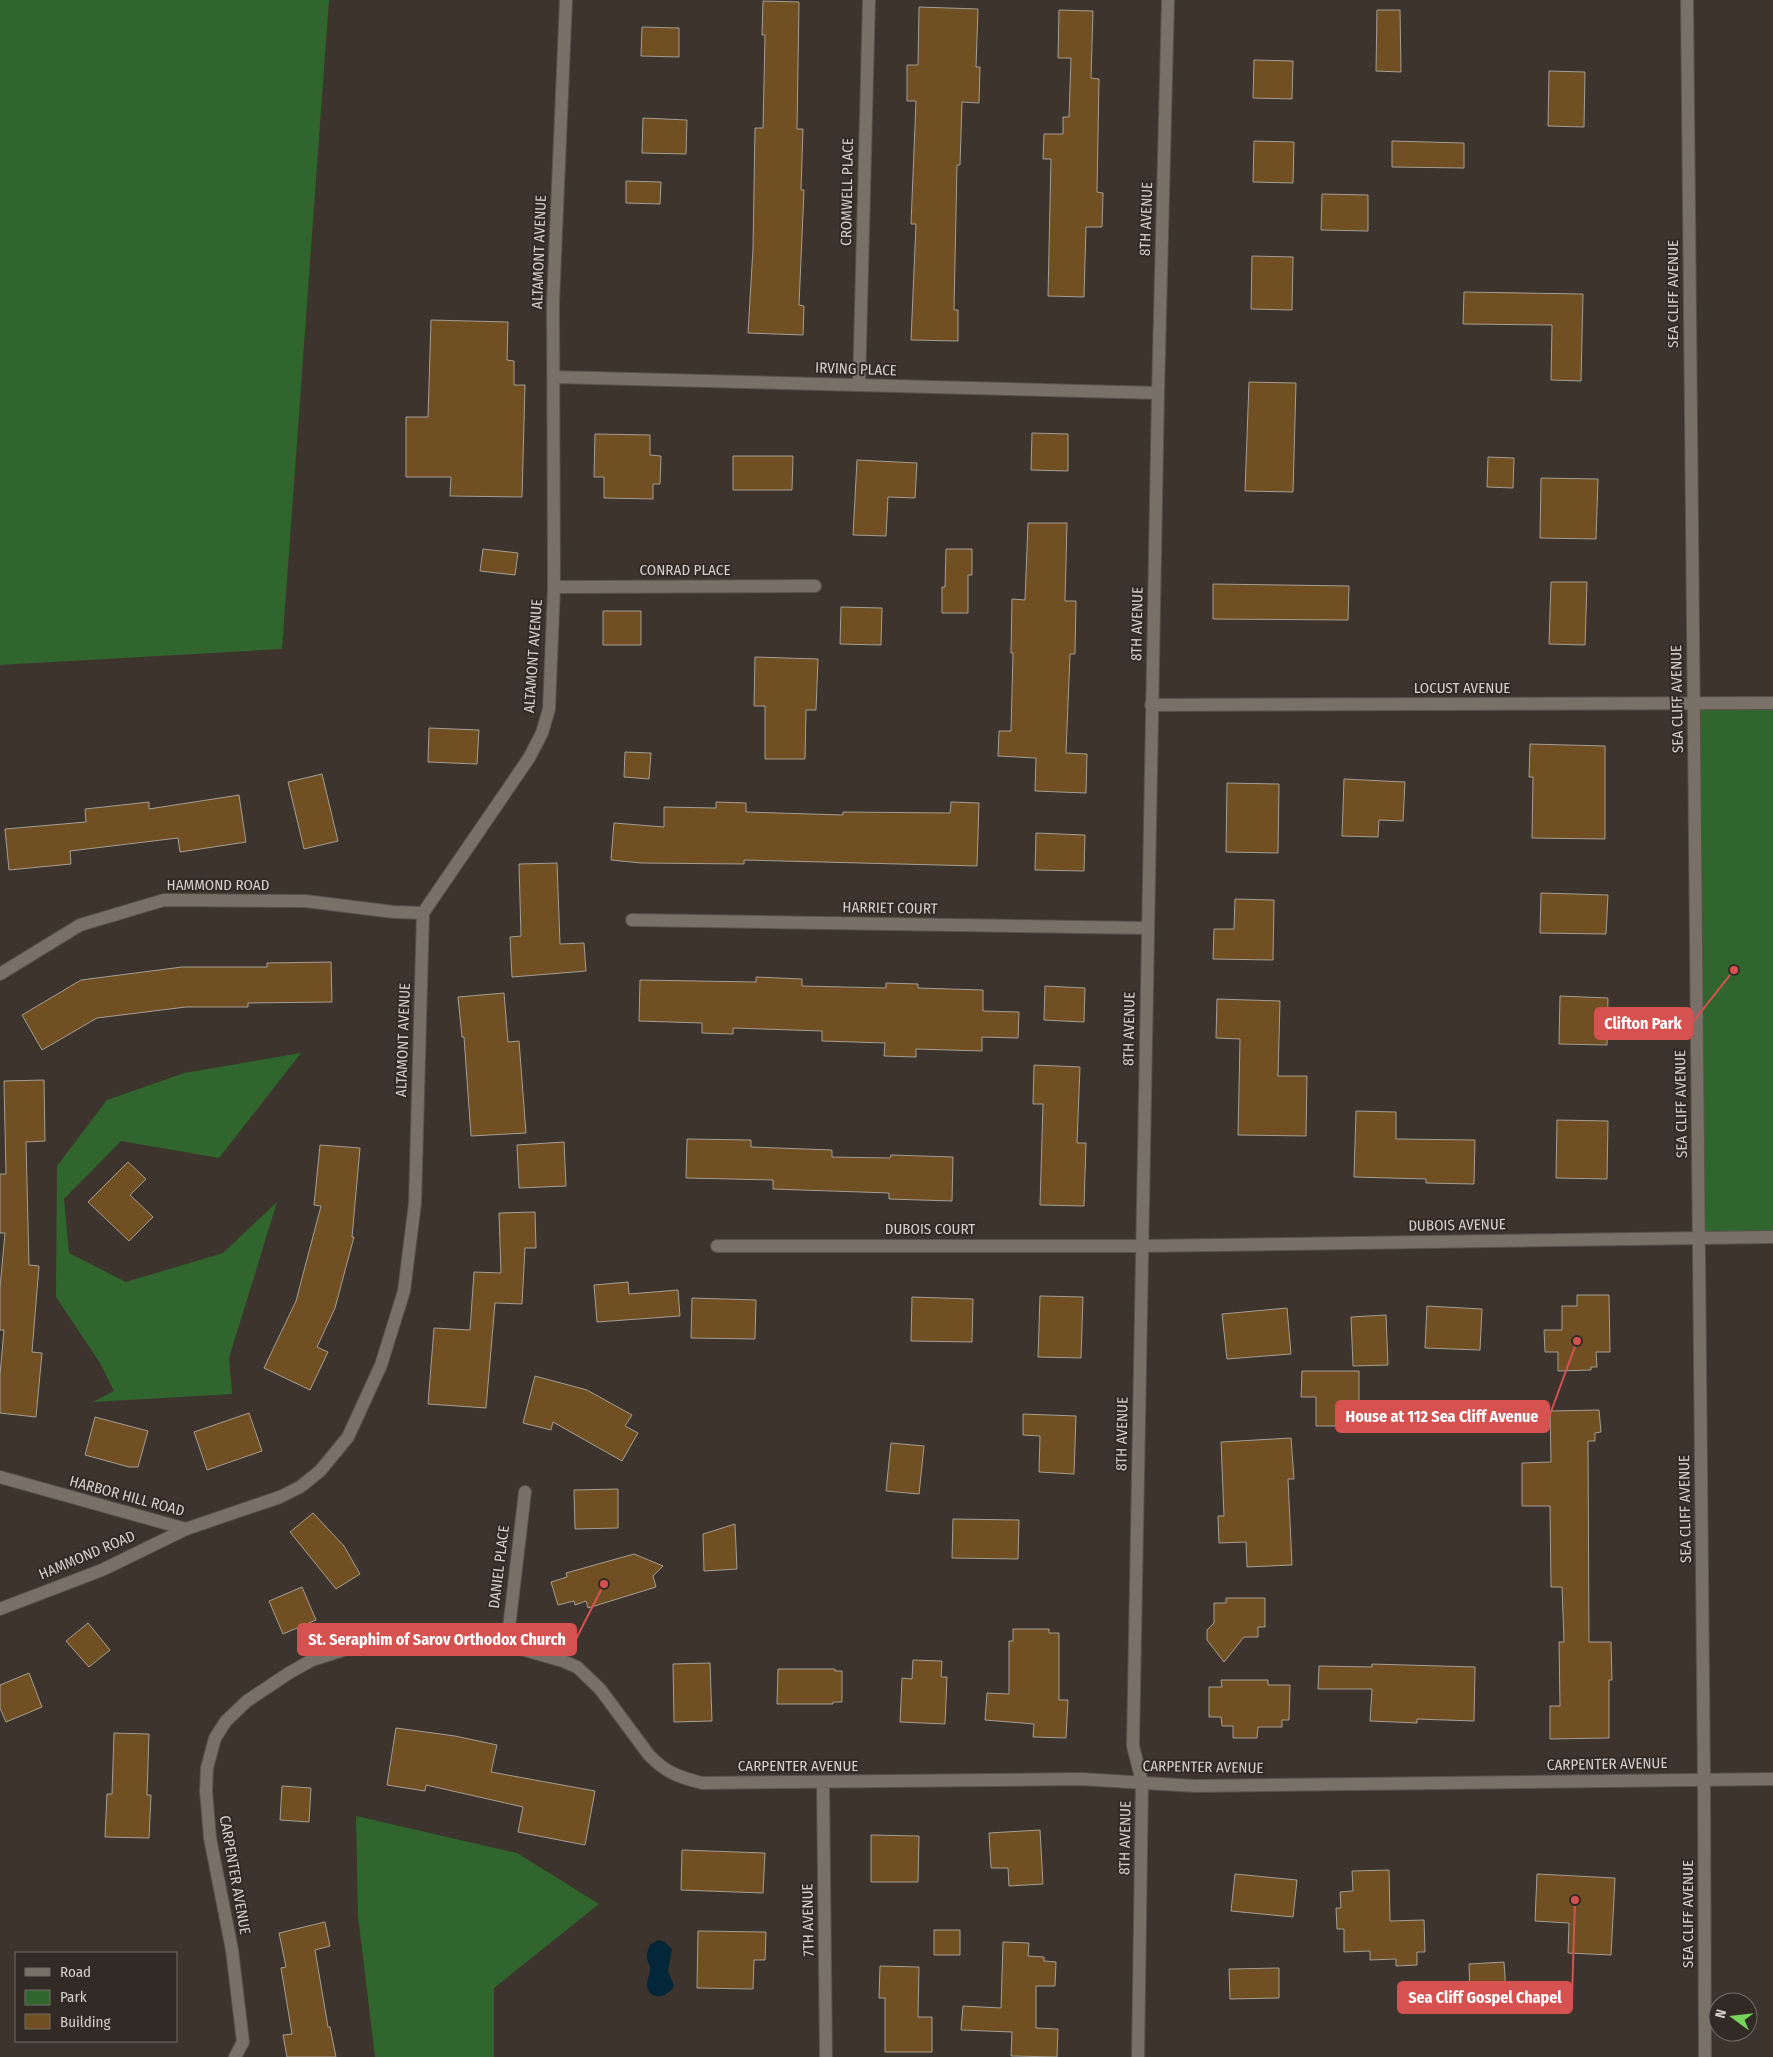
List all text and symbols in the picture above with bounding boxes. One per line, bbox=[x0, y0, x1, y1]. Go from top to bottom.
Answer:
street label: CROMWELL PLACE bbox=[837, 138, 857, 246]
street label: 8TH AVENUE bbox=[1136, 182, 1156, 256]
street label: ALTAMONT AVENUE bbox=[528, 195, 550, 309]
street label: SEA CLIFF AVENUE bbox=[1664, 240, 1682, 348]
street label: IRVING PLACE bbox=[815, 359, 897, 379]
street label: CONRAD PLACE bbox=[639, 561, 731, 579]
street label: 8TH AVENUE bbox=[1127, 587, 1147, 661]
street label: ALTAMONT AVENUE bbox=[520, 598, 546, 714]
street label: SEA CLIFF AVENUE bbox=[1667, 645, 1687, 753]
street label: LOCUST AVENUE bbox=[1414, 679, 1510, 697]
street label: HAMMOND ROAD bbox=[167, 876, 269, 894]
street label: HARRIET COURT bbox=[842, 898, 938, 918]
street label: ALTAMONT AVENUE bbox=[392, 983, 414, 1097]
street label: 8TH AVENUE bbox=[1119, 992, 1139, 1066]
callout: Clifton Park bbox=[1595, 1008, 1692, 1039]
text: Clifton Park bbox=[1604, 1014, 1683, 1033]
street label: SEA CLIFF AVENUE bbox=[1671, 1050, 1691, 1158]
street label: DUBOIS AVENUE bbox=[1408, 1215, 1506, 1235]
street label: DUBOIS COURT bbox=[885, 1220, 975, 1238]
street label: 8TH AVENUE bbox=[1112, 1397, 1132, 1471]
callout: House at 112 Sea Cliff Avenue bbox=[1336, 1401, 1549, 1432]
text: House at 112 Sea Cliff Avenue bbox=[1346, 1407, 1538, 1426]
street label: SEA CLIFF AVENUE bbox=[1675, 1455, 1695, 1563]
street label: HARBOR HILL ROAD bbox=[68, 1472, 186, 1520]
street label: DANIEL PLACE bbox=[485, 1524, 513, 1610]
street label: HAMMOND ROAD bbox=[36, 1527, 138, 1583]
callout: St. Seraphim of Sarov Orthodox Church bbox=[298, 1624, 576, 1655]
text: St. Seraphim of Sarov Orthodox Church bbox=[308, 1630, 566, 1649]
street label: CARPENTER AVENUE bbox=[1547, 1754, 1667, 1774]
street label: CARPENTER AVENUE bbox=[738, 1757, 858, 1775]
street label: CARPENTER AVENUE bbox=[1143, 1757, 1263, 1777]
street label: 8TH AVENUE bbox=[1115, 1801, 1135, 1875]
street label: CARPENTER AVENUE bbox=[216, 1814, 254, 1936]
street label: SEA CLIFF AVENUE bbox=[1679, 1860, 1697, 1968]
street label: 7TH AVENUE bbox=[798, 1883, 818, 1957]
legend bbox=[15, 1952, 178, 2042]
text: Road bbox=[60, 1963, 91, 1981]
callout: Sea Cliff Gospel Chapel bbox=[1398, 1982, 1572, 2013]
text: Park bbox=[60, 1988, 87, 2006]
text: Sea Cliff Gospel Chapel bbox=[1408, 1988, 1562, 2007]
north arrow bbox=[1708, 1992, 1758, 2042]
text: N bbox=[1712, 2008, 1730, 2020]
text: Building bbox=[60, 2013, 111, 2031]

